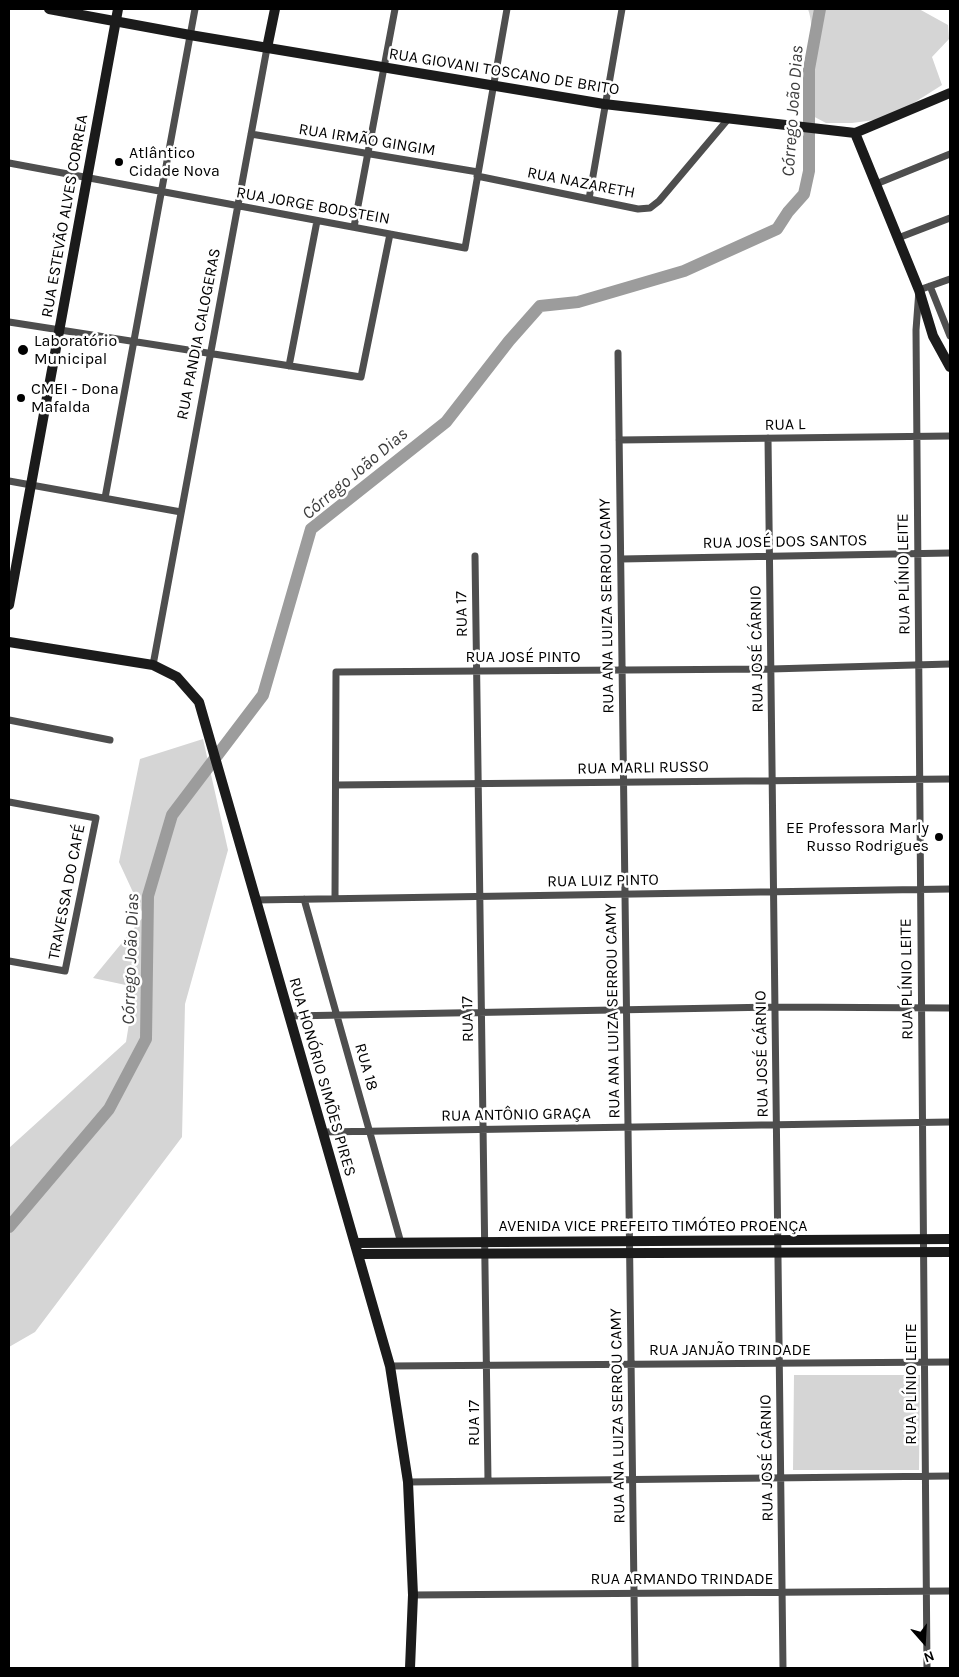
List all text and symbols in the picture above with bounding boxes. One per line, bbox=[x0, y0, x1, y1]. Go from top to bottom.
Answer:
street label: RUA GIOVANI TOSCANO DE BRITO bbox=[387, 44, 621, 100]
water label: Córrego João Dias bbox=[778, 45, 808, 177]
street label: RUA ESTEVÃO ALVES CORREA bbox=[38, 113, 92, 319]
street label: RUA IRMÃO GINGIM bbox=[297, 120, 437, 160]
place label: Atlântico Cidade Nova bbox=[129, 143, 220, 181]
marker: Atlântico Cidade Nova bbox=[113, 156, 125, 168]
street label: RUA NAZARETH bbox=[525, 163, 637, 203]
street label: RUA JORGE BODSTEIN bbox=[235, 183, 391, 229]
street label: RUA PANDIA CALOGERAS bbox=[173, 247, 225, 421]
place label: Laboratório Municipal bbox=[34, 331, 117, 369]
marker: Laboratório Municipal bbox=[16, 343, 30, 357]
place label: CMEI - Dona Mafalda bbox=[31, 379, 119, 417]
marker: CMEI - Dona Mafalda bbox=[15, 392, 27, 404]
street label: RUA L bbox=[764, 415, 806, 435]
water label: Córrego João Dias bbox=[298, 423, 412, 525]
street label: RUA ANA LUIZA SERROU CAMY bbox=[596, 498, 618, 714]
street label: RUA PLÍNIO LEITE bbox=[893, 513, 915, 635]
street label: RUA JOSÉ DOS SANTOS bbox=[703, 531, 867, 553]
street label: RUA JOSÉ CÁRNIO bbox=[746, 585, 768, 713]
street label: RUA 17 bbox=[452, 591, 472, 637]
street label: RUA JOSÉ PINTO bbox=[465, 647, 581, 667]
street label: RUA MARLI RUSSO bbox=[577, 757, 709, 779]
place label: EE Professora Marly Russo Rodrigues bbox=[786, 818, 929, 856]
street label: TRAVESSA DO CAFÉ bbox=[44, 822, 90, 962]
marker: EE Professora Marly Russo Rodrigues bbox=[933, 831, 945, 843]
street label: RUA LUIZ PINTO bbox=[547, 870, 659, 892]
water label: Córrego João Dias bbox=[118, 893, 144, 1025]
street label: RUA ANA LUIZA SERROU CAMY bbox=[602, 903, 624, 1119]
street label: RUA PLÍNIO LEITE bbox=[896, 918, 918, 1040]
street label: RUA HONÓRIO SIMÕES PIRES bbox=[284, 975, 360, 1179]
street label: RUA JOSÉ CÁRNIO bbox=[751, 990, 773, 1118]
street label: RUA 17 bbox=[458, 996, 478, 1042]
street label: RUA 18 bbox=[350, 1041, 382, 1093]
street label: RUA ANTÔNIO GRAÇA bbox=[441, 1104, 591, 1126]
street label: AVENIDA VICE PREFEITO TIMÓTEO PROENÇA bbox=[499, 1216, 807, 1236]
street label: RUA ANA LUIZA SERROU CAMY bbox=[607, 1308, 629, 1524]
street label: RUA PLÍNIO LEITE bbox=[901, 1323, 921, 1445]
street label: RUA JANJÃO TRINDADE bbox=[649, 1340, 811, 1360]
street label: RUA JOSÉ CÁRNIO bbox=[756, 1394, 778, 1522]
street label: RUA 17 bbox=[464, 1400, 484, 1446]
street label: RUA ARMANDO TRINDADE bbox=[590, 1569, 774, 1589]
north arrow bbox=[899, 1617, 949, 1667]
text: N bbox=[922, 1647, 937, 1666]

